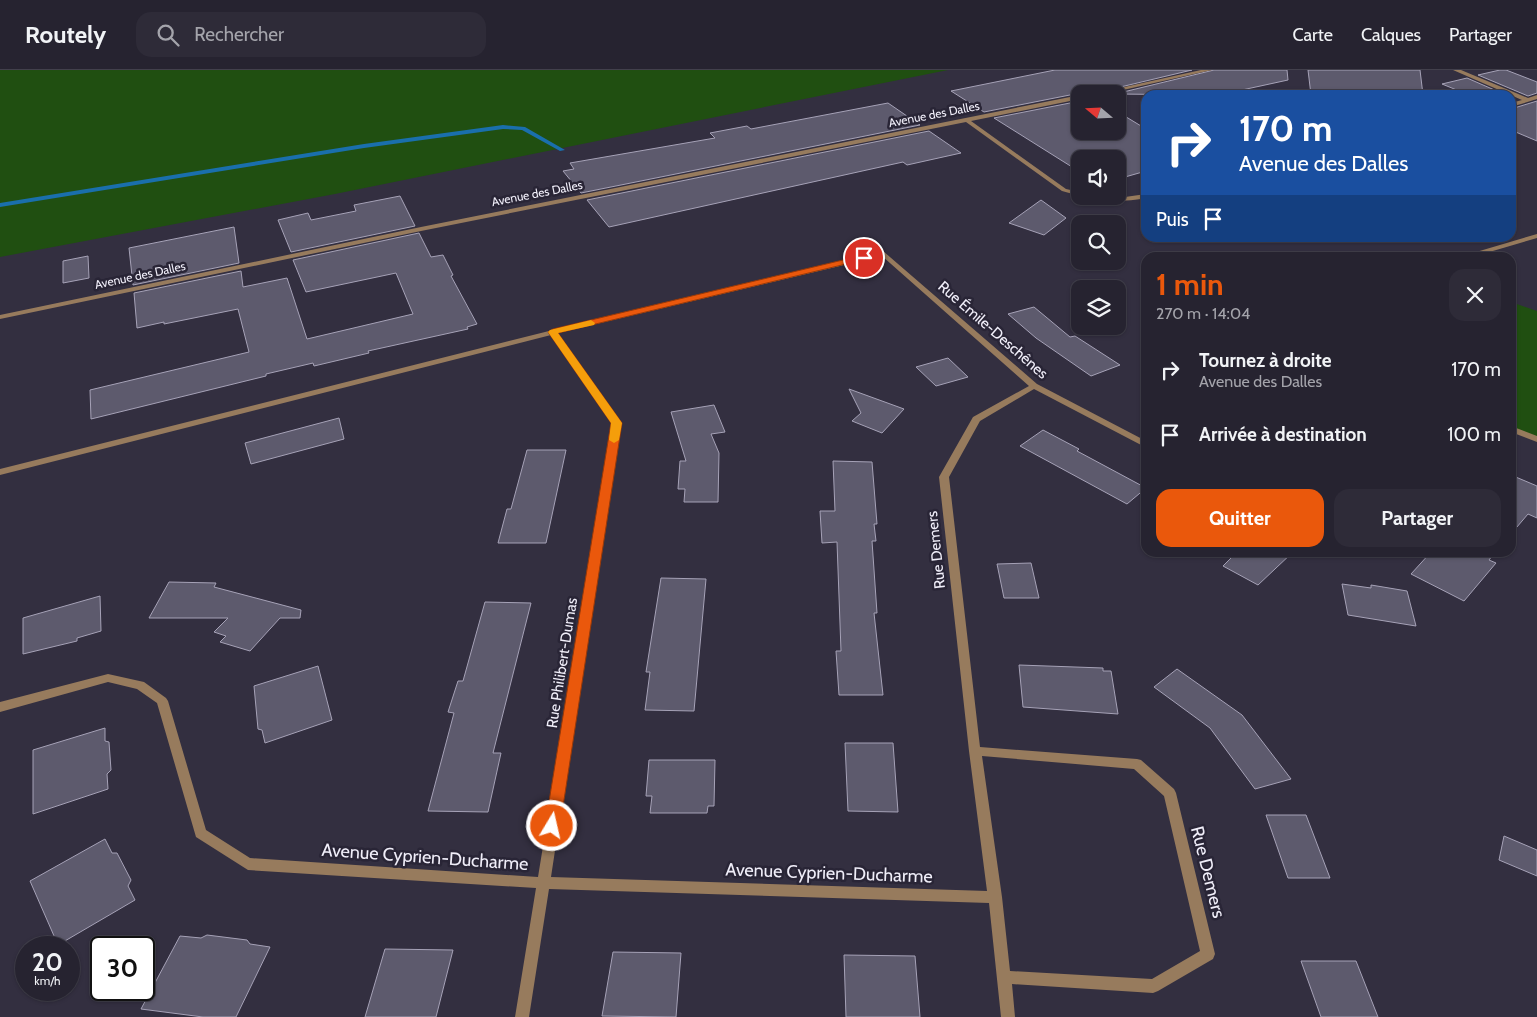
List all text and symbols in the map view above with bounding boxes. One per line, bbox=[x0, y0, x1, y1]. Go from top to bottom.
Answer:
search box bbox=[136, 12, 486, 57]
text: Routely bbox=[25, 20, 106, 49]
icon: search bbox=[154, 21, 182, 49]
text: Rechercher bbox=[194, 23, 284, 46]
text: Carte bbox=[1292, 24, 1333, 46]
text: Calques bbox=[1361, 24, 1421, 46]
text: Partager bbox=[1449, 24, 1512, 46]
north arrow bbox=[1071, 85, 1126, 140]
map controls bbox=[1071, 85, 1126, 335]
street label: Avenue des Dalles bbox=[887, 98, 981, 130]
text: 170 m bbox=[1239, 107, 1332, 150]
icon: right bbox=[1156, 110, 1221, 175]
button: sound bbox=[1071, 150, 1126, 205]
text: Avenue des Dalles bbox=[1239, 150, 1408, 177]
street label: Avenue des Dalles bbox=[490, 177, 584, 209]
icon: arrive bbox=[1199, 205, 1227, 233]
text: Puis bbox=[1156, 208, 1189, 231]
button: search bbox=[1071, 215, 1126, 270]
pin bbox=[843, 237, 885, 279]
icon: arrive bbox=[850, 244, 878, 272]
street label: Avenue des Dalles bbox=[93, 258, 187, 292]
text: 1 min bbox=[1156, 266, 1224, 303]
button: close bbox=[1449, 269, 1501, 321]
street label: Rue Émile-Deschênes bbox=[934, 277, 1052, 383]
button: layers bbox=[1071, 280, 1126, 335]
text: 270 m · 14:04 bbox=[1156, 304, 1250, 323]
text: Tournez à droite bbox=[1199, 349, 1332, 372]
icon: right bbox=[1156, 356, 1184, 384]
text: 170 m bbox=[1451, 358, 1501, 381]
text: Avenue des Dalles bbox=[1199, 372, 1322, 391]
icon: arrive bbox=[1156, 421, 1184, 449]
text: Arrivée à destination bbox=[1199, 423, 1367, 446]
text: 100 m bbox=[1447, 423, 1501, 446]
button: Quitter bbox=[1156, 489, 1324, 547]
button: Partager bbox=[1334, 489, 1501, 547]
street label: Rue Demers bbox=[923, 510, 949, 590]
street label: Rue Philibert-Dumas bbox=[543, 597, 581, 729]
position arrow bbox=[525, 799, 577, 851]
street label: Rue Demers bbox=[1186, 824, 1230, 920]
street label: Avenue Cyprien-Ducharme bbox=[321, 839, 529, 875]
street label: Avenue Cyprien-Ducharme bbox=[725, 858, 933, 888]
speed limit sign: 30 bbox=[90, 936, 155, 1001]
text: 20 bbox=[32, 947, 63, 977]
text: km/h bbox=[34, 973, 61, 988]

